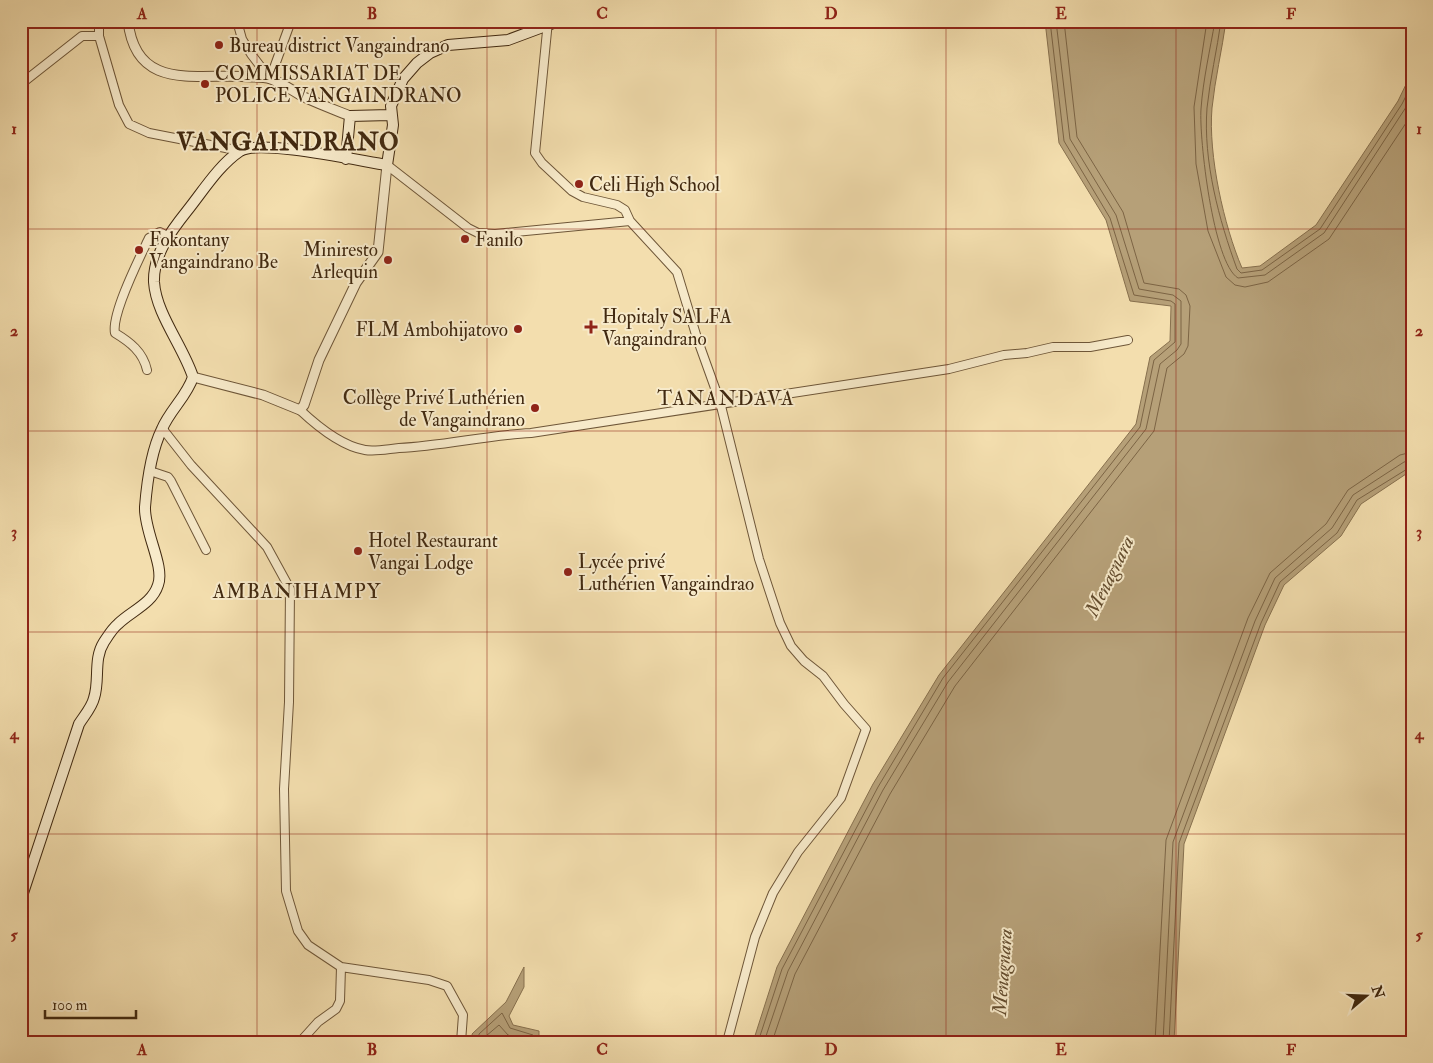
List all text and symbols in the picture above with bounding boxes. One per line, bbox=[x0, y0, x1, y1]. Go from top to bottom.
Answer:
text: A bbox=[136, 4, 148, 24]
text: B bbox=[367, 4, 377, 24]
text: C bbox=[596, 4, 608, 24]
text: D bbox=[824, 4, 838, 24]
text: E bbox=[1055, 4, 1067, 24]
text: F bbox=[1286, 4, 1296, 24]
place label: Bureau district Vangaindrano bbox=[229, 34, 449, 58]
marker: Bureau district Vangaindrano bbox=[213, 39, 225, 51]
place label: COMMISSARIAT DE POLICE VANGAINDRANO bbox=[215, 62, 462, 108]
marker: COMMISSARIAT DE POLICE VANGAINDRANO bbox=[199, 78, 211, 90]
text: 1 bbox=[11, 119, 17, 139]
text: 1 bbox=[1416, 119, 1422, 139]
district label: VANGAINDRANO bbox=[175, 127, 400, 158]
place label: Celi High School bbox=[589, 173, 720, 197]
marker: Celi High School bbox=[573, 178, 585, 190]
place label: Fokontany Vangaindrano Be bbox=[149, 228, 278, 274]
place label: Fanilo bbox=[475, 228, 523, 252]
marker: Fanilo bbox=[459, 233, 471, 245]
place label: Miniresto Arlequin bbox=[303, 238, 378, 284]
marker: Fokontany Vangaindrano Be bbox=[133, 244, 145, 256]
marker: Miniresto Arlequin bbox=[382, 254, 394, 266]
place label: Hopitaly SALFA Vangaindrano bbox=[602, 305, 732, 351]
place label: FLM Ambohijatovo bbox=[355, 318, 508, 342]
marker: Hopitaly SALFA Vangaindrano bbox=[584, 320, 598, 334]
text: 2 bbox=[10, 321, 18, 341]
text: 2 bbox=[1415, 321, 1423, 341]
marker: FLM Ambohijatovo bbox=[512, 323, 524, 335]
place label: Collège Privé Luthérien de Vangaindrano bbox=[343, 386, 525, 432]
district label: TANANDAVA bbox=[657, 386, 795, 411]
marker: Collège Privé Luthérien de Vangaindrano bbox=[529, 402, 541, 414]
text: 3 bbox=[11, 522, 17, 542]
text: 3 bbox=[1416, 522, 1422, 542]
place label: Hotel Restaurant Vangai Lodge bbox=[368, 529, 498, 575]
water label: Menagnara bbox=[1079, 532, 1140, 622]
marker: Hotel Restaurant Vangai Lodge bbox=[352, 545, 364, 557]
place label: Lycée privé Luthérien Vangaindrao bbox=[578, 550, 754, 596]
marker: Lycée privé Luthérien Vangaindrao bbox=[562, 566, 574, 578]
district label: AMBANIHAMPY bbox=[212, 579, 382, 604]
text: 4 bbox=[9, 724, 20, 744]
text: 4 bbox=[1414, 724, 1425, 744]
text: 5 bbox=[10, 925, 18, 945]
text: 5 bbox=[1415, 925, 1423, 945]
water label: Menagnara bbox=[987, 928, 1018, 1017]
north arrow bbox=[1340, 970, 1390, 1020]
text: N bbox=[1367, 982, 1388, 1001]
scale bar bbox=[45, 988, 136, 1020]
text: 100 m bbox=[52, 996, 88, 1015]
text: A bbox=[136, 1040, 148, 1060]
text: B bbox=[367, 1040, 377, 1060]
text: C bbox=[596, 1040, 608, 1060]
text: D bbox=[824, 1040, 838, 1060]
text: E bbox=[1055, 1040, 1067, 1060]
text: F bbox=[1286, 1040, 1296, 1060]

